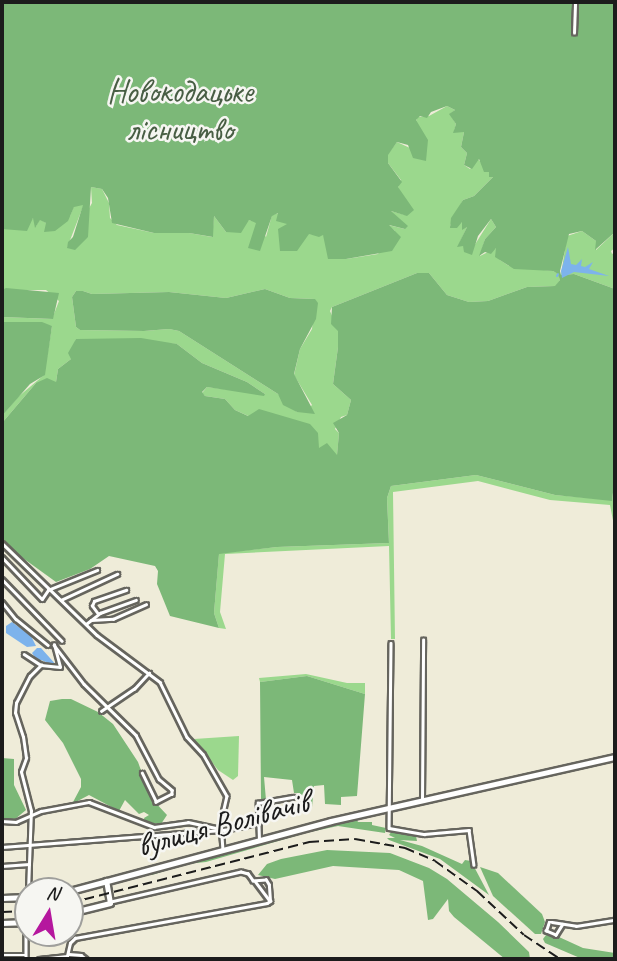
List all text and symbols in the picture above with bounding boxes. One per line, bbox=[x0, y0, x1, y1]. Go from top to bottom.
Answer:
park label: Новокодацьке лісництво bbox=[107, 72, 253, 150]
street label: вулиця Волівачів bbox=[133, 782, 313, 866]
north arrow bbox=[14, 877, 84, 947]
text: N bbox=[45, 880, 61, 906]

